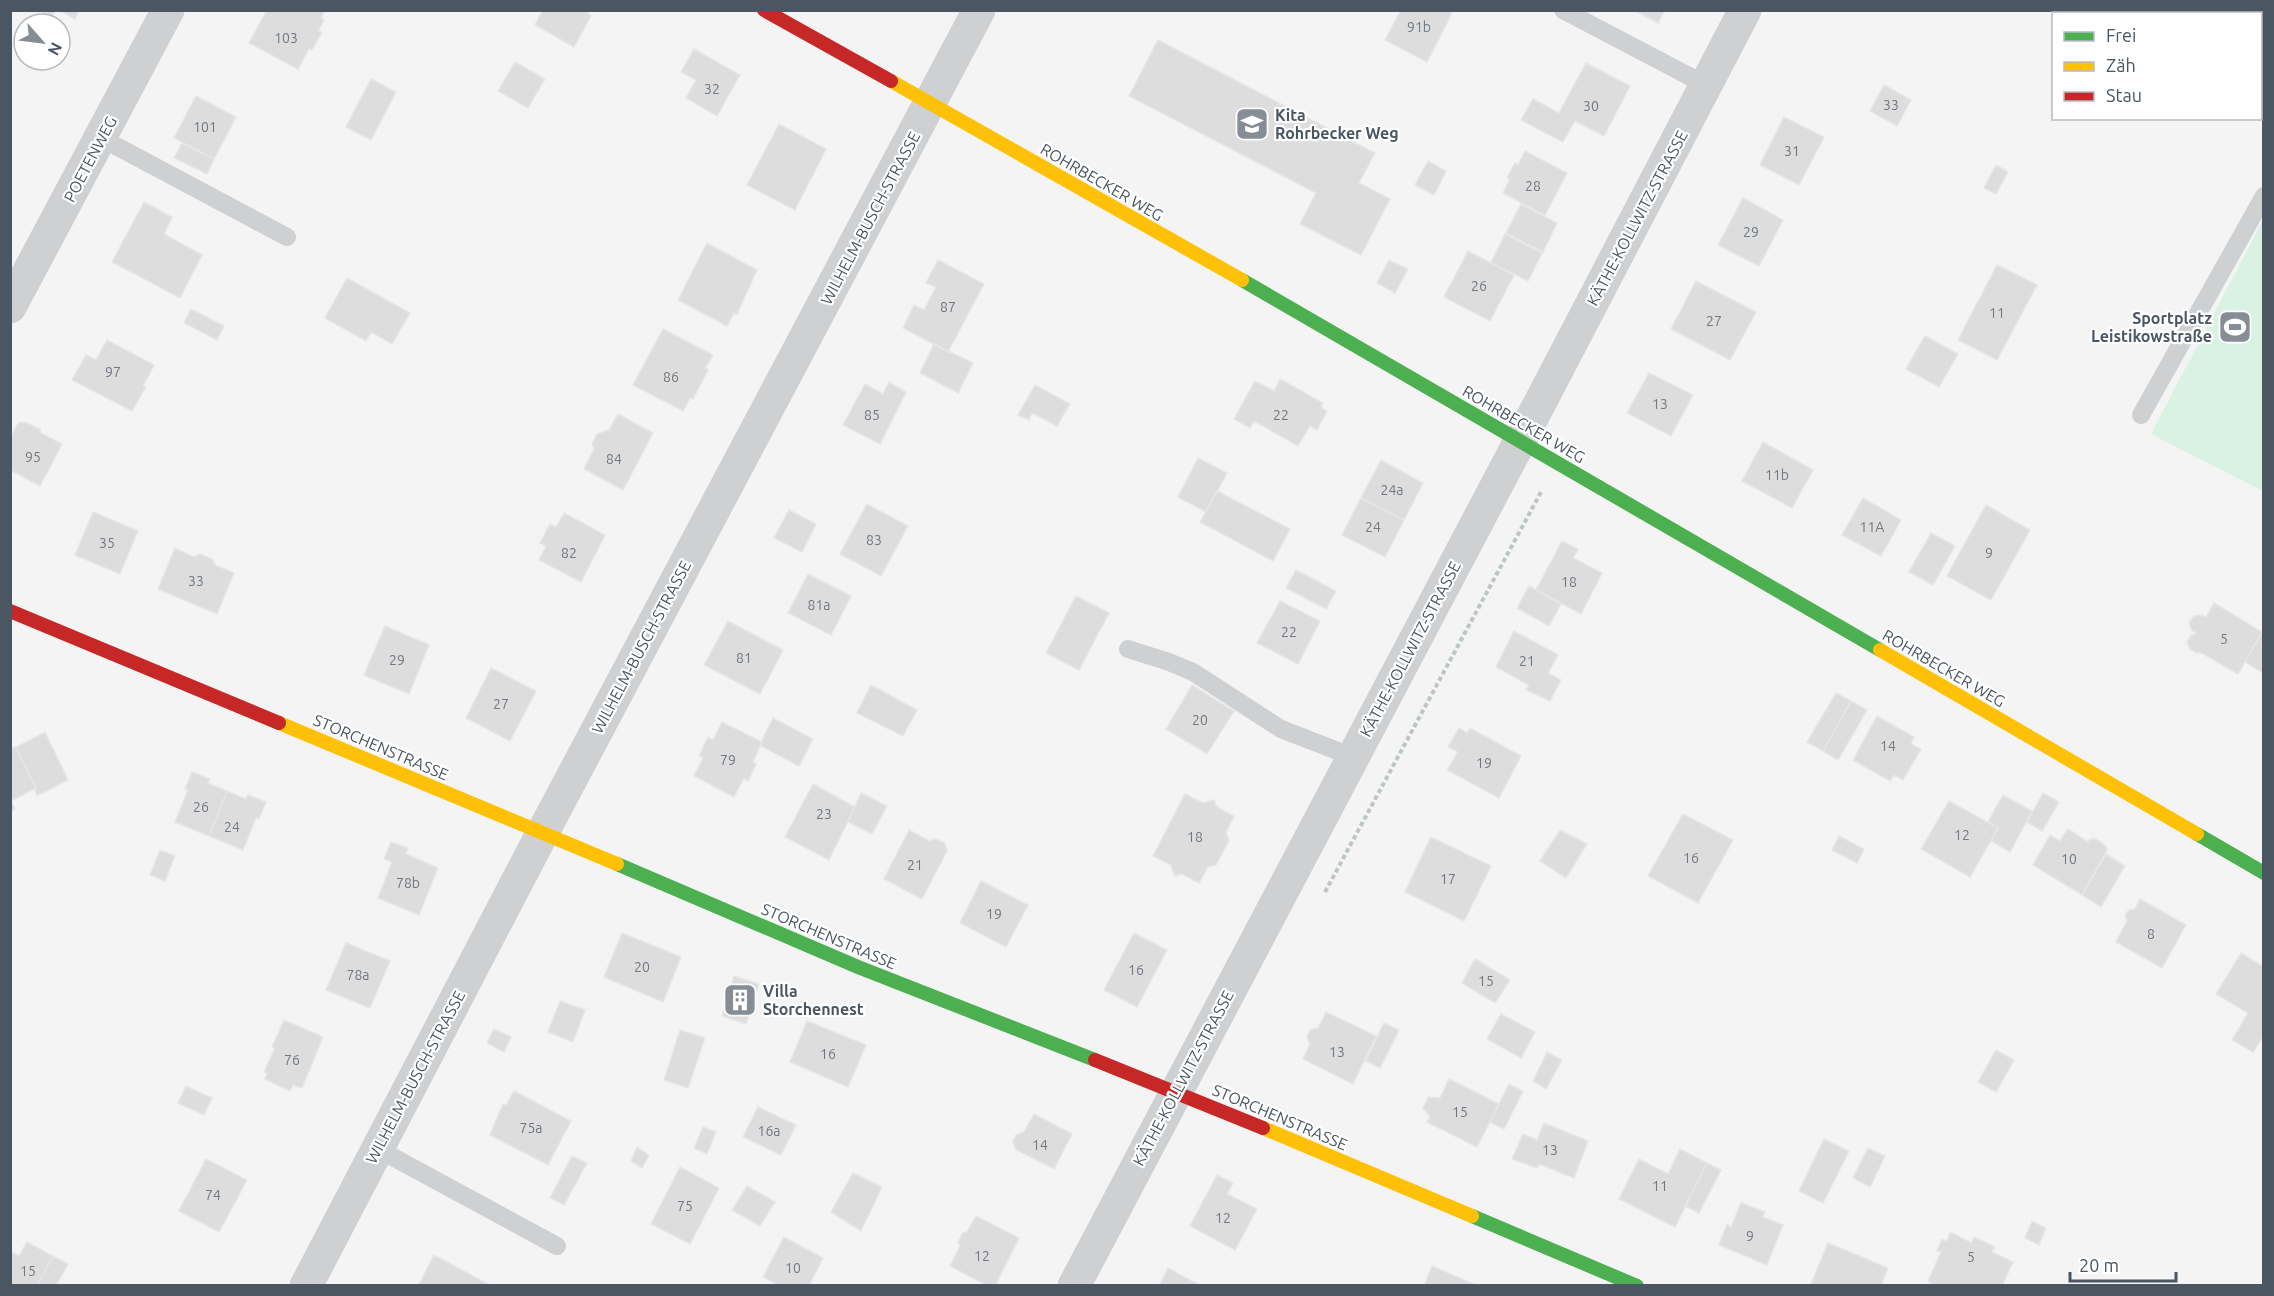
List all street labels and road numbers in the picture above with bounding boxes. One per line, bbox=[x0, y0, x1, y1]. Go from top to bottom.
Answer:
street label: POETENWEG bbox=[60, 113, 120, 205]
street label: KÄTHE-KOLLWITZ-STRASSE bbox=[1583, 127, 1691, 309]
street label: WILHELM-BUSCH-STRASSE bbox=[817, 129, 923, 307]
street label: ROHRBECKER WEG bbox=[1037, 140, 1167, 224]
street label: ROHRBECKER WEG bbox=[1459, 382, 1589, 466]
street label: WILHELM-BUSCH-STRASSE bbox=[588, 558, 694, 736]
street label: KÄTHE-KOLLWITZ-STRASSE bbox=[1356, 558, 1464, 740]
street label: ROHRBECKER WEG bbox=[1879, 626, 2009, 710]
street label: STORCHENSTRASSE bbox=[311, 710, 451, 784]
street label: STORCHENSTRASSE bbox=[759, 899, 899, 973]
street label: KÄTHE-KOLLWITZ-STRASSE bbox=[1129, 987, 1237, 1169]
street label: WILHELM-BUSCH-STRASSE bbox=[362, 988, 468, 1166]
street label: STORCHENSTRASSE bbox=[1210, 1080, 1350, 1154]

